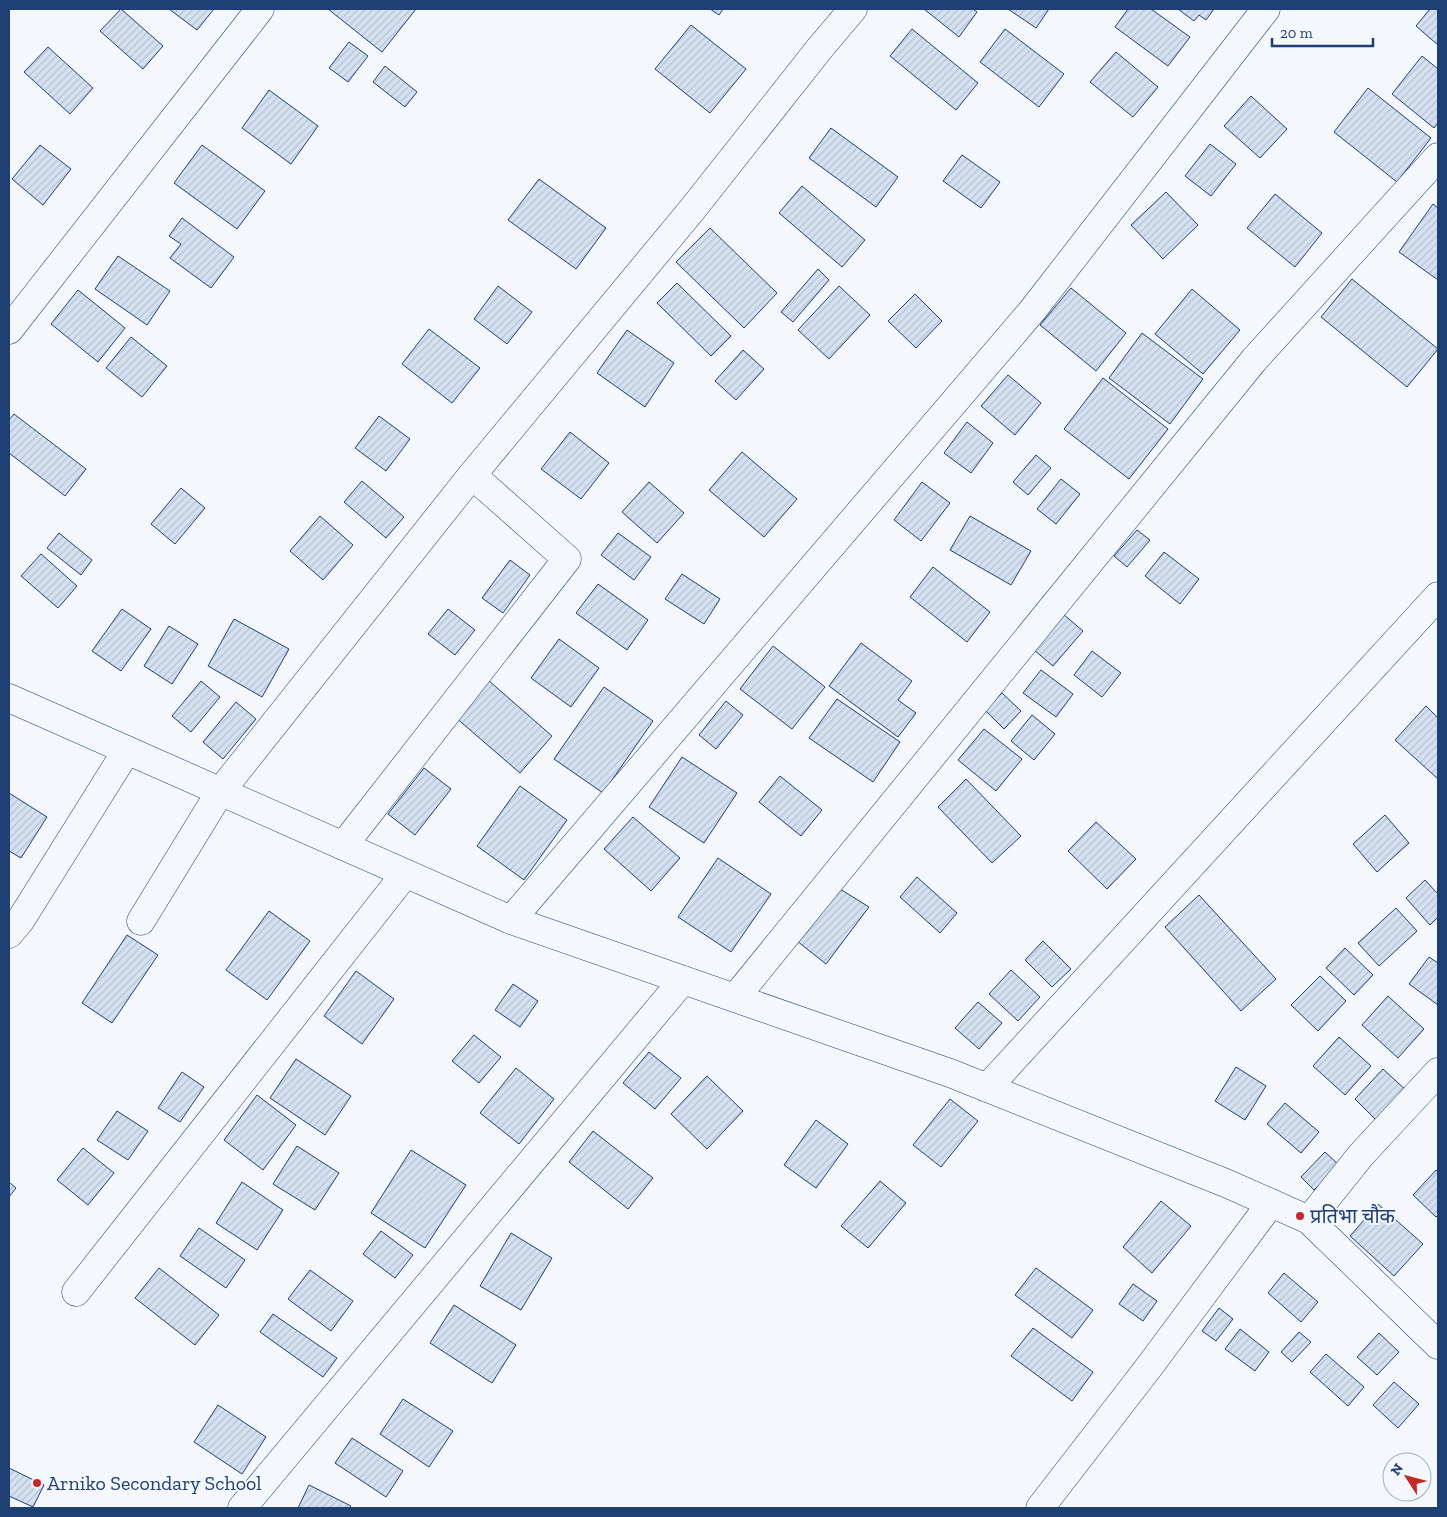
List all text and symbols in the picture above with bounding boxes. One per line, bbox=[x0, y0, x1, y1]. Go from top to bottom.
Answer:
scale bar bbox=[1272, 15, 1373, 47]
text: 20 m bbox=[1280, 24, 1313, 42]
place label: प्रतिभा चौक bbox=[1310, 1204, 1396, 1228]
marker: प्रतिभा चौक bbox=[1294, 1210, 1306, 1222]
north arrow bbox=[1382, 1452, 1432, 1502]
text: N bbox=[1387, 1460, 1407, 1479]
place label: Arniko Secondary School bbox=[47, 1471, 262, 1495]
marker: Arniko Secondary School bbox=[31, 1477, 43, 1489]

